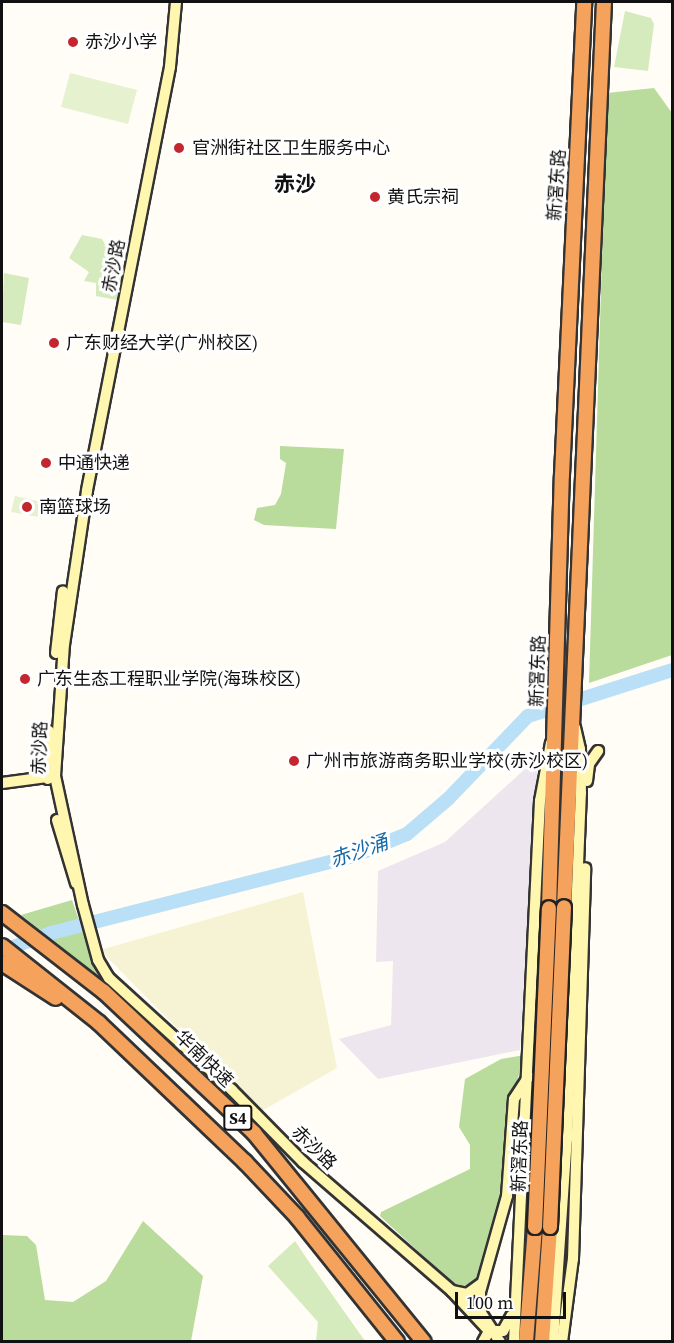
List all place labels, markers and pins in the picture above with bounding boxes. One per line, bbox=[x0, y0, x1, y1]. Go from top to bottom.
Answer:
place label: 赤沙小学 bbox=[85, 31, 157, 53]
marker: 赤沙小学 bbox=[66, 35, 80, 49]
place label: 官洲街社区卫生服务中心 bbox=[192, 137, 390, 159]
marker: 官洲街社区卫生服务中心 bbox=[170, 139, 188, 157]
place label: 黄氏宗祠 bbox=[387, 186, 459, 208]
marker: 黄氏宗祠 bbox=[368, 190, 382, 204]
place label: 广东财经大学(广州校区) bbox=[66, 332, 258, 354]
marker: 广东财经大学(广州校区) bbox=[47, 336, 61, 350]
place label: 中通快递 bbox=[58, 452, 130, 474]
marker: 中通快递 bbox=[39, 456, 53, 470]
place label: 南篮球场 bbox=[39, 496, 111, 518]
marker: 南篮球场 bbox=[20, 500, 34, 514]
place label: 广东生态工程职业学院(海珠校区) bbox=[37, 668, 301, 690]
marker: 广东生态工程职业学院(海珠校区) bbox=[18, 672, 32, 686]
place label: 广州市旅游商务职业学校(赤沙校区) bbox=[306, 750, 588, 772]
marker: 广州市旅游商务职业学校(赤沙校区) bbox=[287, 754, 301, 768]

